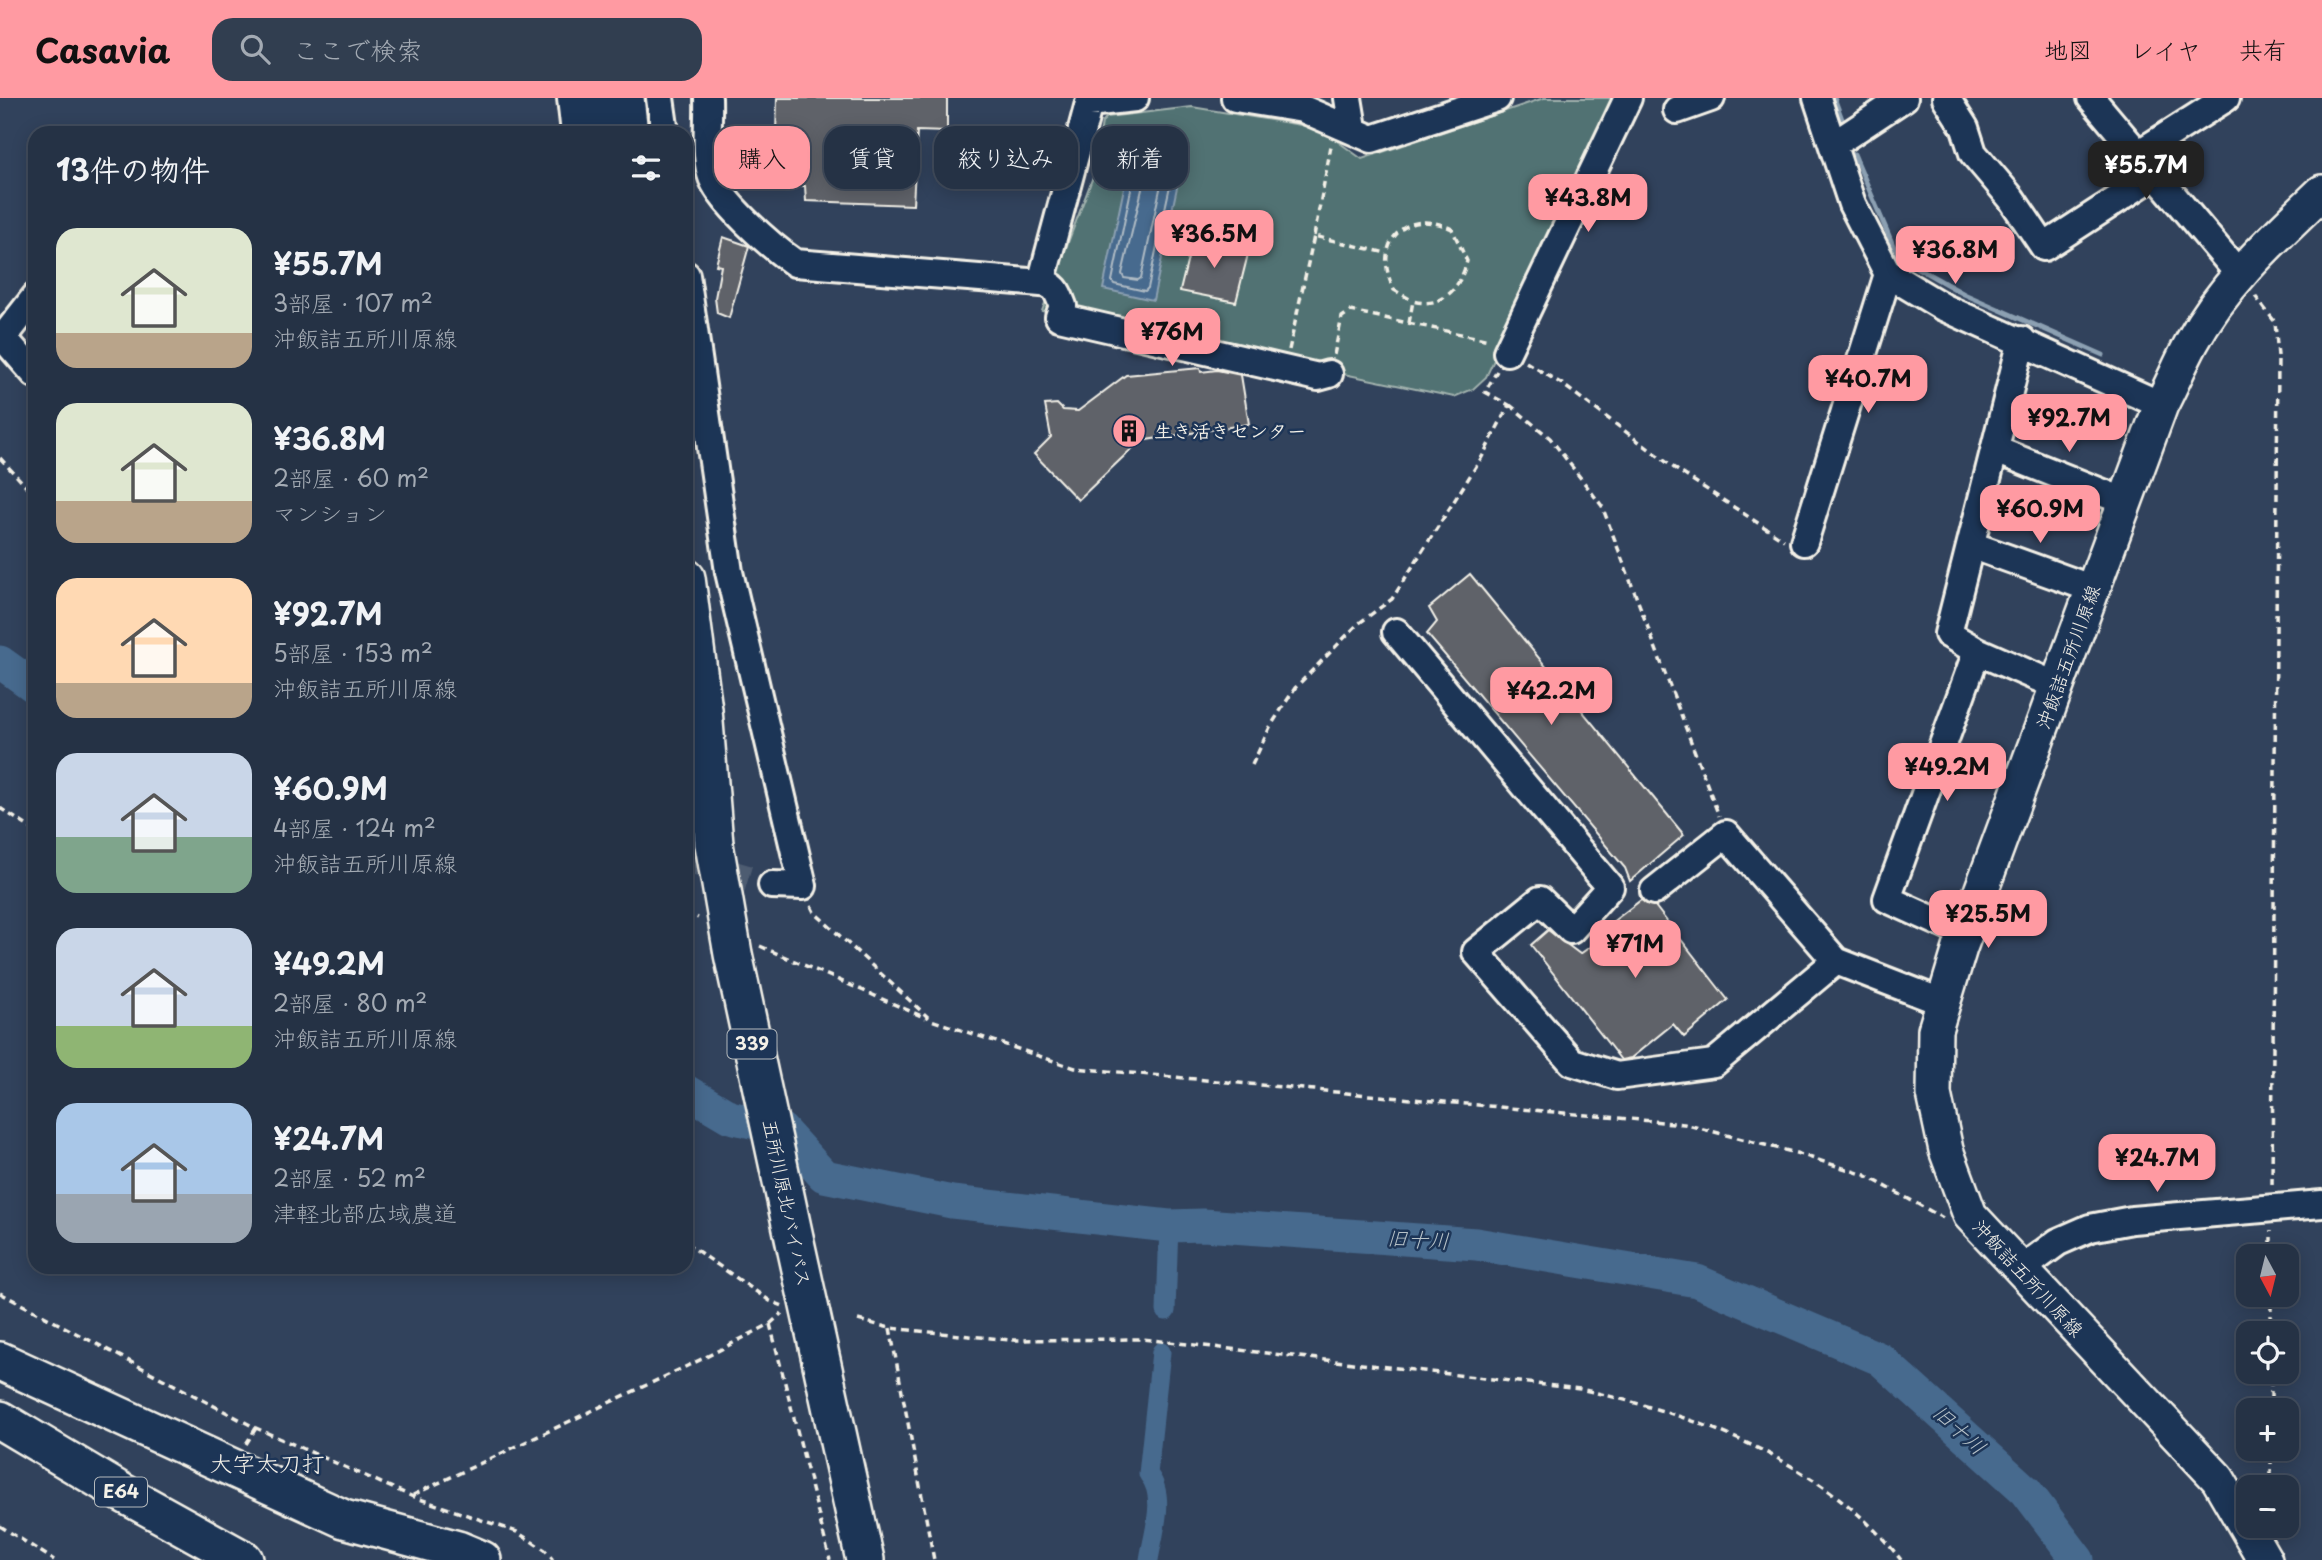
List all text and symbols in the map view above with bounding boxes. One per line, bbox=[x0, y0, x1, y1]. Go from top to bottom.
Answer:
search box bbox=[212, 18, 702, 81]
text: Casavia bbox=[35, 24, 170, 74]
icon: search bbox=[236, 30, 274, 68]
text: ここで検索 bbox=[292, 30, 422, 69]
text: 地図 bbox=[2044, 31, 2092, 67]
text: レイヤ bbox=[2130, 31, 2201, 67]
text: 共有 bbox=[2239, 31, 2287, 67]
chip: 購入 bbox=[714, 126, 810, 189]
chip: 賃貸 bbox=[824, 126, 920, 189]
chip: 絞り込み bbox=[934, 126, 1078, 189]
chip: 新着 bbox=[1092, 126, 1188, 189]
pin: ¥55.7M bbox=[2089, 141, 2203, 201]
text: 13件の物件 bbox=[56, 146, 210, 191]
text: ¥55.7M bbox=[2104, 146, 2188, 181]
icon: filters bbox=[627, 149, 665, 187]
pin: ¥43.8M bbox=[1531, 174, 1645, 234]
text: ¥43.8M bbox=[1544, 179, 1632, 214]
pin: ¥36.5M bbox=[1157, 211, 1271, 270]
text: ¥36.5M bbox=[1170, 215, 1258, 250]
pin: ¥36.8M bbox=[1898, 226, 2012, 286]
text: ¥36.8M bbox=[1912, 231, 1998, 266]
text: ¥55.7M bbox=[273, 240, 383, 285]
icon: home bbox=[112, 256, 196, 340]
text: 3部屋 · 107 m² bbox=[273, 285, 433, 320]
pin: ¥76M bbox=[1131, 308, 1213, 368]
text: ¥76M bbox=[1140, 313, 1204, 348]
text: 沖飯詰五所川原線 bbox=[273, 320, 457, 355]
pin: ¥40.7M bbox=[1811, 356, 1925, 415]
text: ¥40.7M bbox=[1824, 360, 1912, 395]
pin: ¥92.7M bbox=[2012, 394, 2126, 454]
text: ¥92.7M bbox=[2027, 399, 2111, 434]
building icon: 生き活きセンター bbox=[1110, 412, 1148, 450]
text: ¥36.8M bbox=[273, 415, 386, 460]
place label: 生き活きセンター bbox=[1154, 416, 1306, 444]
icon: home bbox=[112, 431, 196, 515]
text: 2部屋 · 60 m² bbox=[273, 460, 429, 495]
pin: ¥60.9M bbox=[1983, 486, 2097, 545]
text: ¥60.9M bbox=[1996, 490, 2084, 525]
text: マンション bbox=[273, 495, 387, 530]
street label: 沖飯詰五所川原線 bbox=[2028, 580, 2106, 733]
text: ¥92.7M bbox=[273, 590, 383, 635]
icon: home bbox=[112, 606, 196, 690]
text: 5部屋 · 153 m² bbox=[273, 635, 433, 670]
pin: ¥42.2M bbox=[1494, 668, 1608, 727]
text: 沖飯詰五所川原線 bbox=[273, 670, 457, 705]
text: ¥42.2M bbox=[1506, 672, 1596, 707]
pin: ¥49.2M bbox=[1890, 744, 2004, 803]
text: ¥49.2M bbox=[1904, 748, 1990, 783]
text: ¥60.9M bbox=[273, 765, 388, 810]
icon: home bbox=[112, 781, 196, 865]
text: 4部屋 · 124 m² bbox=[273, 810, 436, 845]
text: 沖飯詰五所川原線 bbox=[273, 845, 457, 880]
pin: ¥25.5M bbox=[1931, 890, 2045, 950]
text: ¥25.5M bbox=[1945, 895, 2031, 930]
pin: ¥71M bbox=[1594, 920, 1676, 980]
text: ¥71M bbox=[1606, 925, 1664, 960]
text: ¥49.2M bbox=[273, 940, 385, 985]
icon: home bbox=[112, 956, 196, 1040]
text: 2部屋 · 80 m² bbox=[273, 985, 427, 1020]
text: 沖飯詰五所川原線 bbox=[273, 1020, 457, 1055]
road number: 339 bbox=[728, 1029, 776, 1058]
text: ¥24.7M bbox=[273, 1115, 384, 1160]
street label: 五所川原北バイパス bbox=[757, 1116, 819, 1289]
icon: home bbox=[112, 1131, 196, 1215]
pin: ¥24.7M bbox=[2100, 1134, 2214, 1194]
text: ¥24.7M bbox=[2114, 1139, 2200, 1174]
text: 2部屋 · 52 m² bbox=[273, 1160, 426, 1195]
text: 津軽北部広域農道 bbox=[273, 1195, 457, 1230]
street label: 沖飯詰五所川原線 bbox=[1967, 1212, 2091, 1342]
water label: 旧十川 bbox=[1386, 1220, 1450, 1256]
north arrow bbox=[2236, 1244, 2300, 1307]
map controls bbox=[2236, 1244, 2299, 1538]
button: locate bbox=[2236, 1321, 2299, 1384]
water label: 旧十川 bbox=[1926, 1396, 1994, 1461]
button: + bbox=[2236, 1398, 2299, 1461]
district label: 大字太刀打 bbox=[210, 1445, 325, 1480]
button: − bbox=[2236, 1475, 2299, 1538]
road number: E64 bbox=[95, 1478, 147, 1506]

